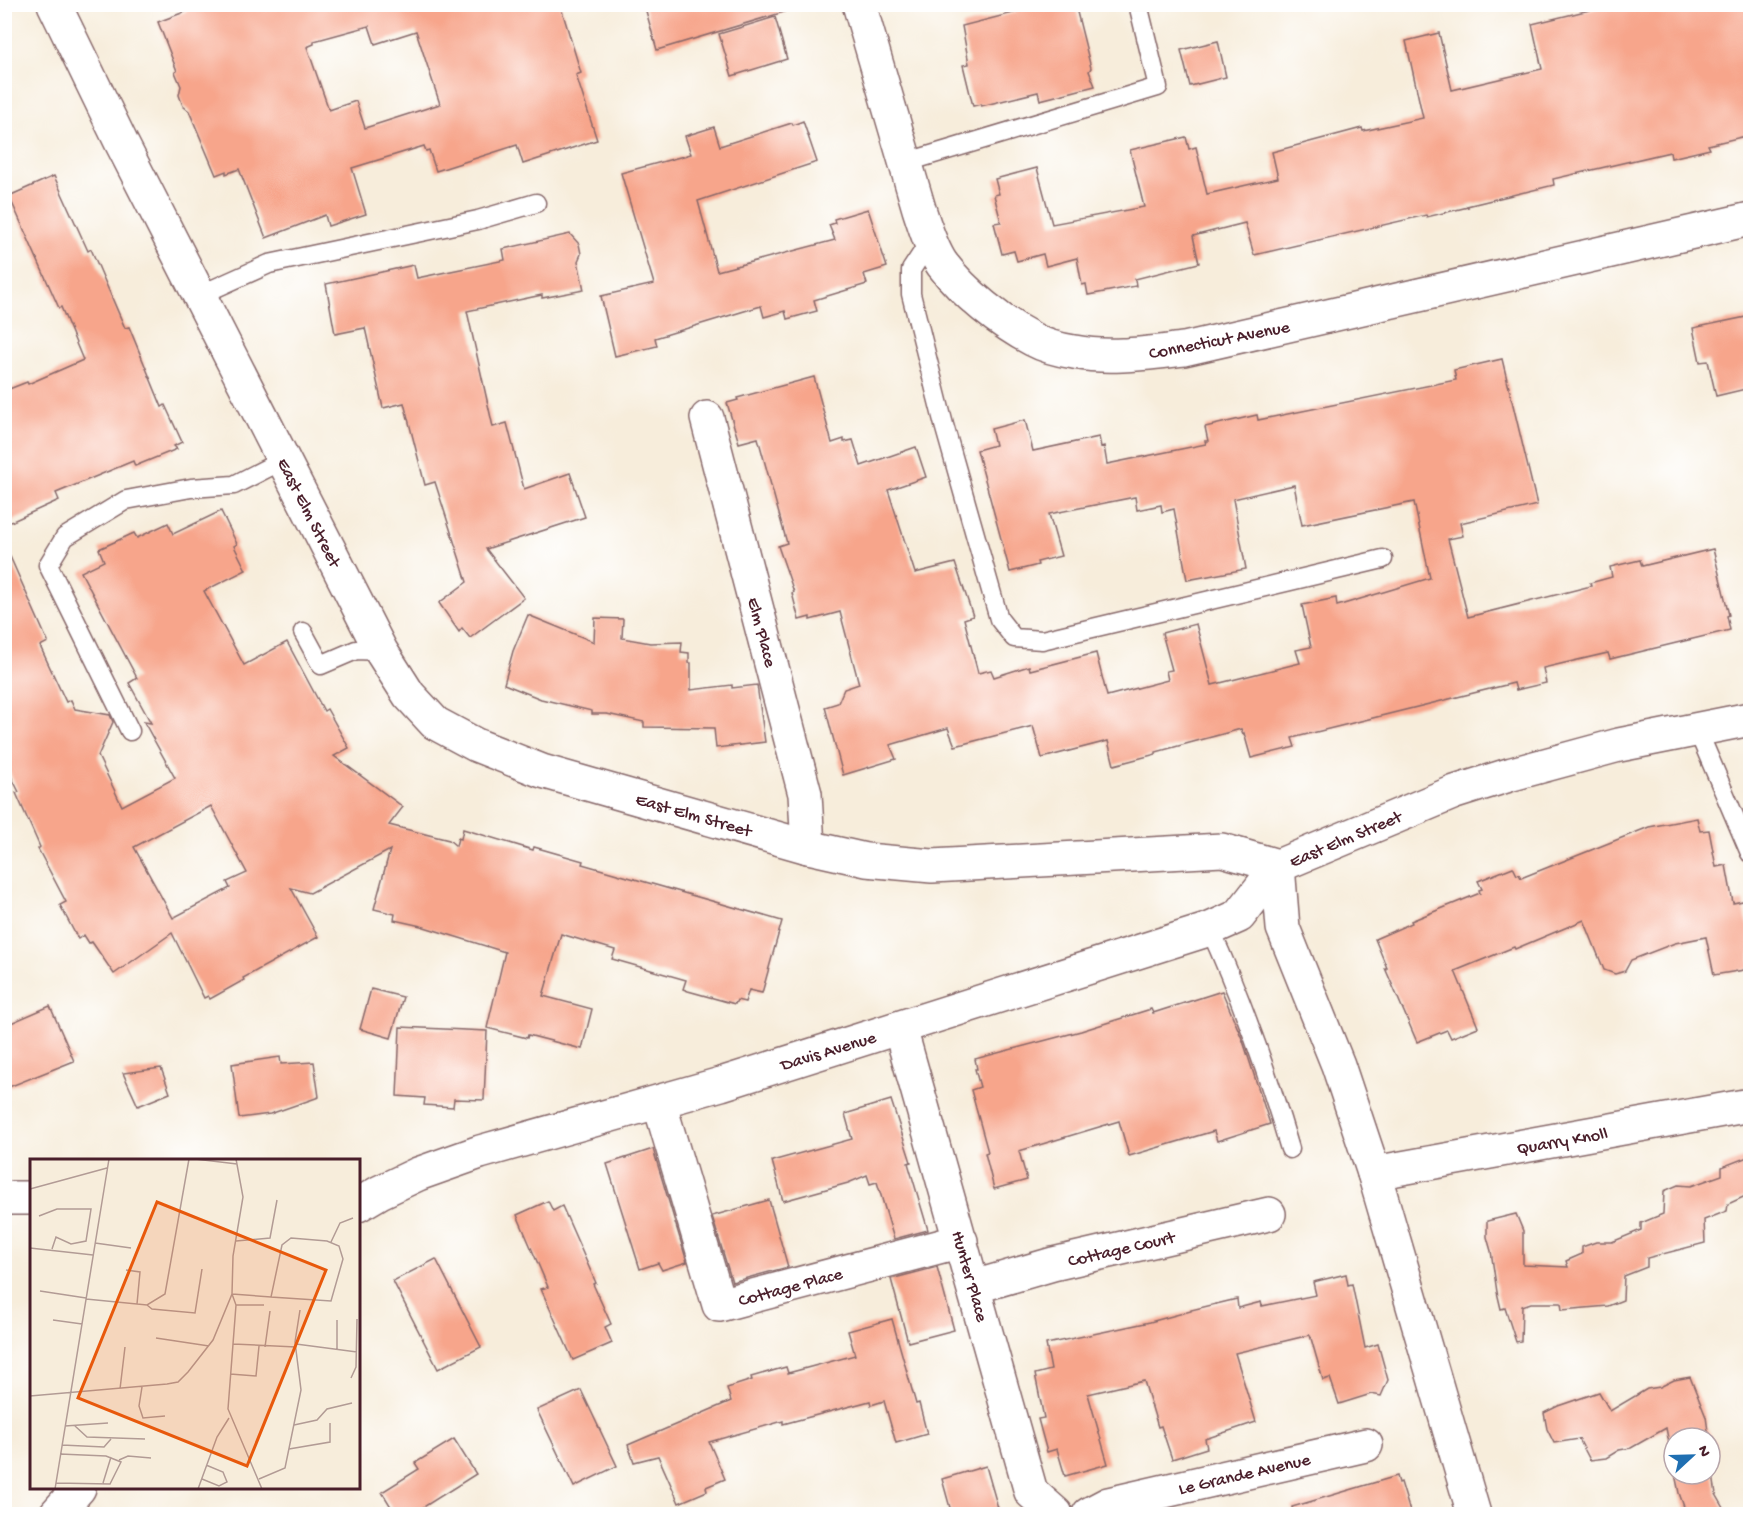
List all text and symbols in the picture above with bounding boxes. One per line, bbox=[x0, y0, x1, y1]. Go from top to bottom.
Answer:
street label: Connecticut Avenue bbox=[1147, 317, 1292, 365]
street label: East Elm Street bbox=[271, 455, 345, 573]
street label: Elm Place bbox=[741, 595, 780, 671]
street label: East Elm Street bbox=[633, 790, 755, 843]
street label: East Elm Street bbox=[1287, 807, 1407, 873]
street label: Davis Avenue bbox=[778, 1028, 880, 1077]
street label: Quarry Knoll bbox=[1515, 1124, 1610, 1161]
inset map bbox=[30, 1159, 360, 1489]
street label: Cottage Court bbox=[1066, 1228, 1179, 1273]
street label: Hunter Place bbox=[946, 1229, 992, 1325]
street label: Cottage Place bbox=[736, 1264, 846, 1312]
north arrow bbox=[1662, 1426, 1722, 1486]
text: N bbox=[1692, 1443, 1714, 1461]
street label: Le Grande Avenue bbox=[1177, 1450, 1313, 1501]

